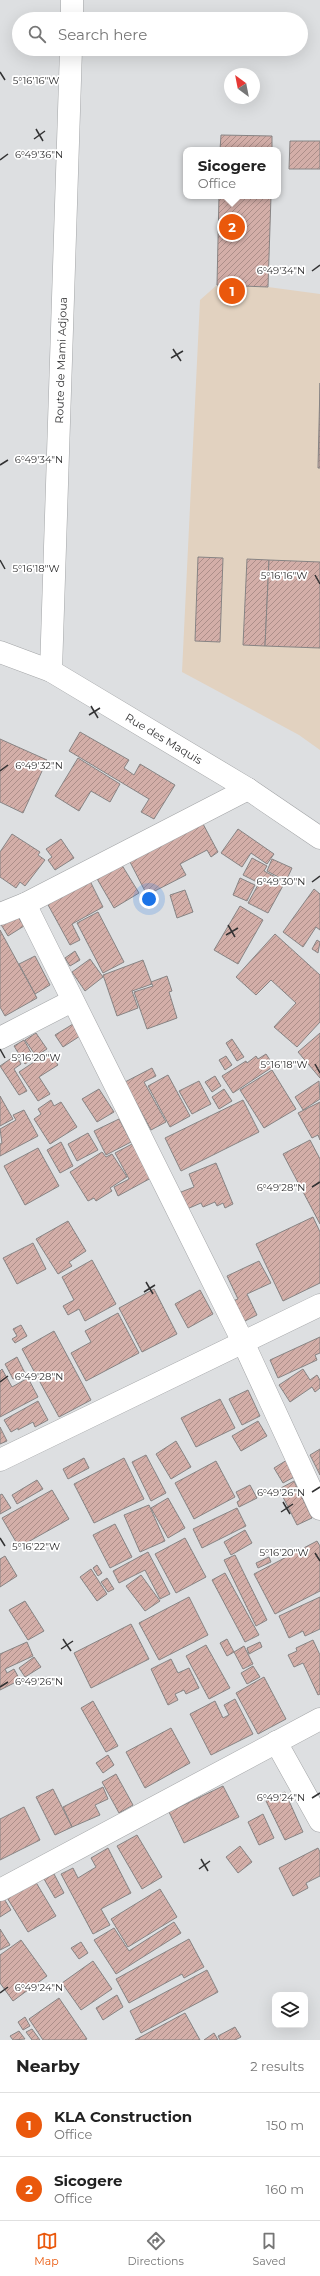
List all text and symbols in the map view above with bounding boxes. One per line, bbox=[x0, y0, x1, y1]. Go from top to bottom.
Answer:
search box bbox=[12, 12, 308, 56]
icon: search bbox=[26, 23, 48, 45]
text: Search here bbox=[58, 25, 147, 44]
north arrow bbox=[224, 68, 260, 104]
text: 5°16'16"W bbox=[13, 74, 59, 87]
popup bbox=[183, 147, 281, 199]
text: 6°49'36"N bbox=[15, 148, 63, 161]
text: Sicogere bbox=[198, 156, 266, 175]
text: Office bbox=[198, 175, 236, 191]
pin: 2 bbox=[219, 212, 245, 242]
text: 6°49'34"N bbox=[257, 264, 305, 277]
pin: 1 bbox=[219, 276, 245, 306]
street label: Route de Mami Adjoua bbox=[52, 297, 70, 424]
text: 6°49'34"N bbox=[15, 453, 63, 466]
text: 5°16'18"W bbox=[12, 562, 60, 575]
text: 5°16'16"W bbox=[261, 569, 307, 582]
street label: Rue des Maquis bbox=[123, 710, 206, 767]
text: 6°49'32"N bbox=[15, 759, 63, 772]
text: 6°49'30"N bbox=[257, 875, 305, 888]
your location bbox=[139, 889, 159, 909]
text: 5°16'20"W bbox=[11, 1051, 61, 1064]
text: 5°16'18"W bbox=[260, 1058, 308, 1071]
text: 6°49'28"N bbox=[257, 1181, 305, 1194]
text: 6°49'28"N bbox=[15, 1370, 63, 1383]
text: 6°49'26"N bbox=[257, 1486, 305, 1499]
text: 5°16'22"W bbox=[12, 1540, 60, 1553]
text: 5°16'20"W bbox=[259, 1546, 309, 1559]
text: 6°49'26"N bbox=[15, 1675, 63, 1688]
text: 6°49'24"N bbox=[257, 1791, 305, 1804]
text: 6°49'24"N bbox=[15, 1981, 63, 1994]
map controls bbox=[272, 1992, 308, 2028]
button: layers bbox=[272, 1992, 308, 2028]
text: Nearby bbox=[16, 2056, 80, 2076]
text: 2 results bbox=[250, 2058, 304, 2074]
text: KLA Construction bbox=[54, 2107, 192, 2126]
text: 1 bbox=[26, 2117, 32, 2133]
text: 150 m bbox=[266, 2117, 304, 2133]
text: Office bbox=[54, 2126, 92, 2142]
text: Sicogere bbox=[54, 2171, 122, 2190]
text: 2 bbox=[25, 2181, 33, 2197]
text: 160 m bbox=[266, 2181, 304, 2197]
text: Office bbox=[54, 2190, 92, 2206]
tab: Map bbox=[34, 2230, 59, 2268]
tab: Directions bbox=[128, 2230, 184, 2268]
tab: Saved bbox=[253, 2230, 286, 2268]

